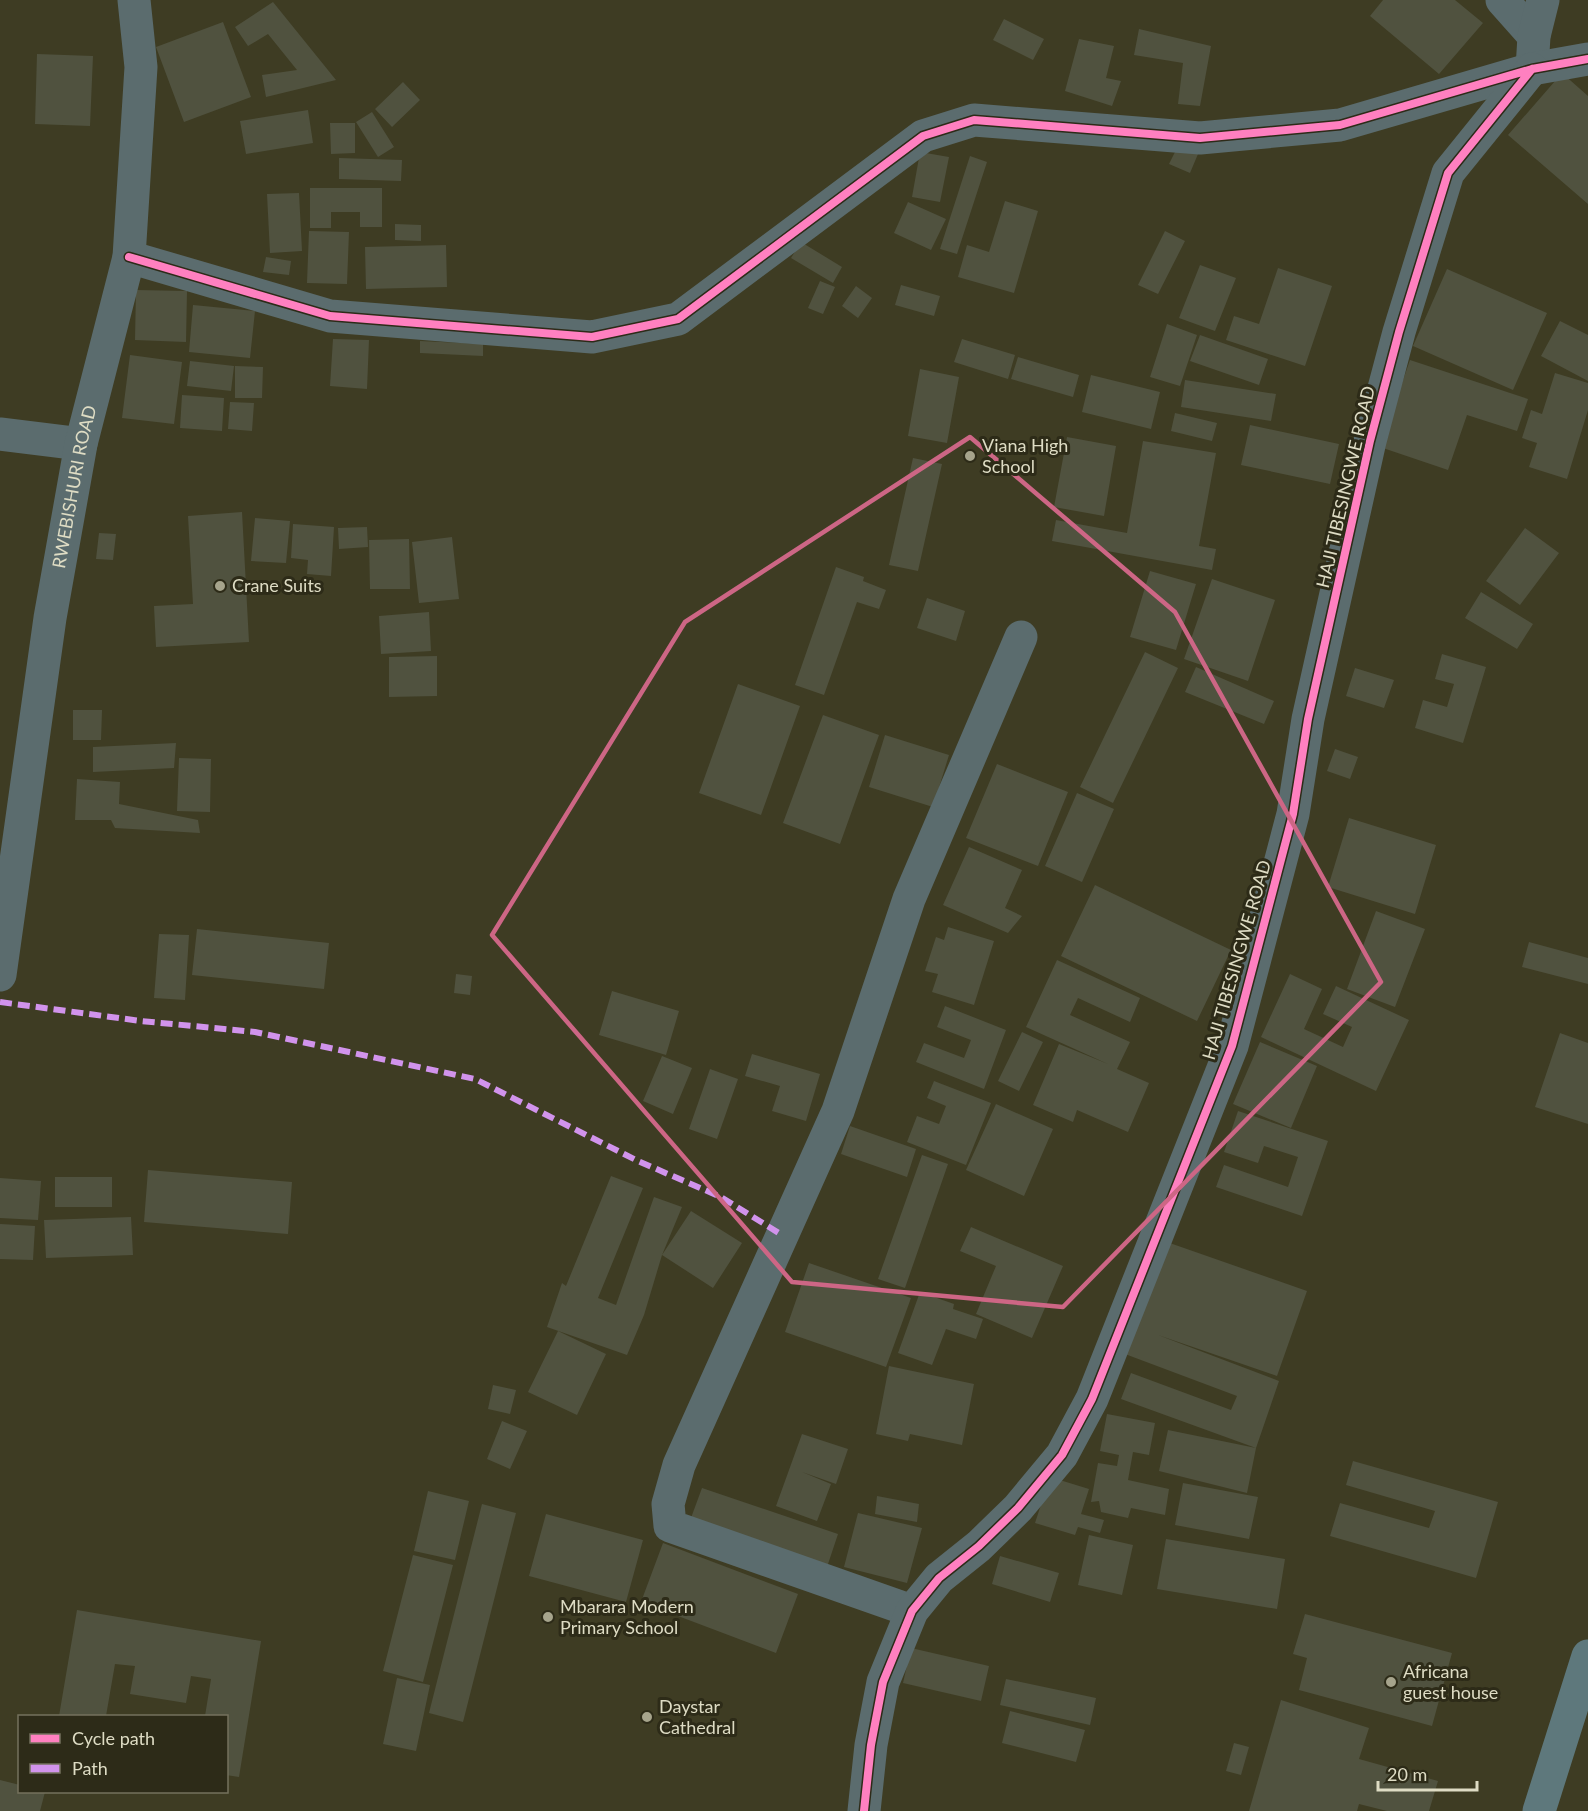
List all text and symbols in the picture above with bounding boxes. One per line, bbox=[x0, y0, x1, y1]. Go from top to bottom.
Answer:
street label: HAJI TIBESINGWE ROAD bbox=[1311, 384, 1379, 590]
street label: RWEBISHURI ROAD bbox=[47, 403, 101, 570]
place label: Viana High School bbox=[982, 434, 1068, 477]
marker: Viana High School bbox=[963, 449, 977, 463]
place label: Crane Suits bbox=[232, 574, 322, 596]
marker: Crane Suits bbox=[213, 579, 227, 593]
street label: HAJI TIBESINGWE ROAD bbox=[1197, 857, 1275, 1062]
place label: Mbarara Modern Primary School bbox=[560, 1595, 694, 1638]
marker: Mbarara Modern Primary School bbox=[541, 1610, 555, 1624]
place label: Africana guest house bbox=[1403, 1660, 1498, 1703]
marker: Africana guest house bbox=[1384, 1675, 1398, 1689]
place label: Daystar Cathedral bbox=[659, 1695, 736, 1738]
marker: Daystar Cathedral bbox=[640, 1710, 654, 1724]
legend bbox=[18, 1715, 228, 1793]
text: Cycle path bbox=[72, 1727, 155, 1749]
scale bar bbox=[1378, 1754, 1477, 1792]
text: Path bbox=[72, 1757, 108, 1779]
text: 20 m bbox=[1387, 1763, 1427, 1785]

